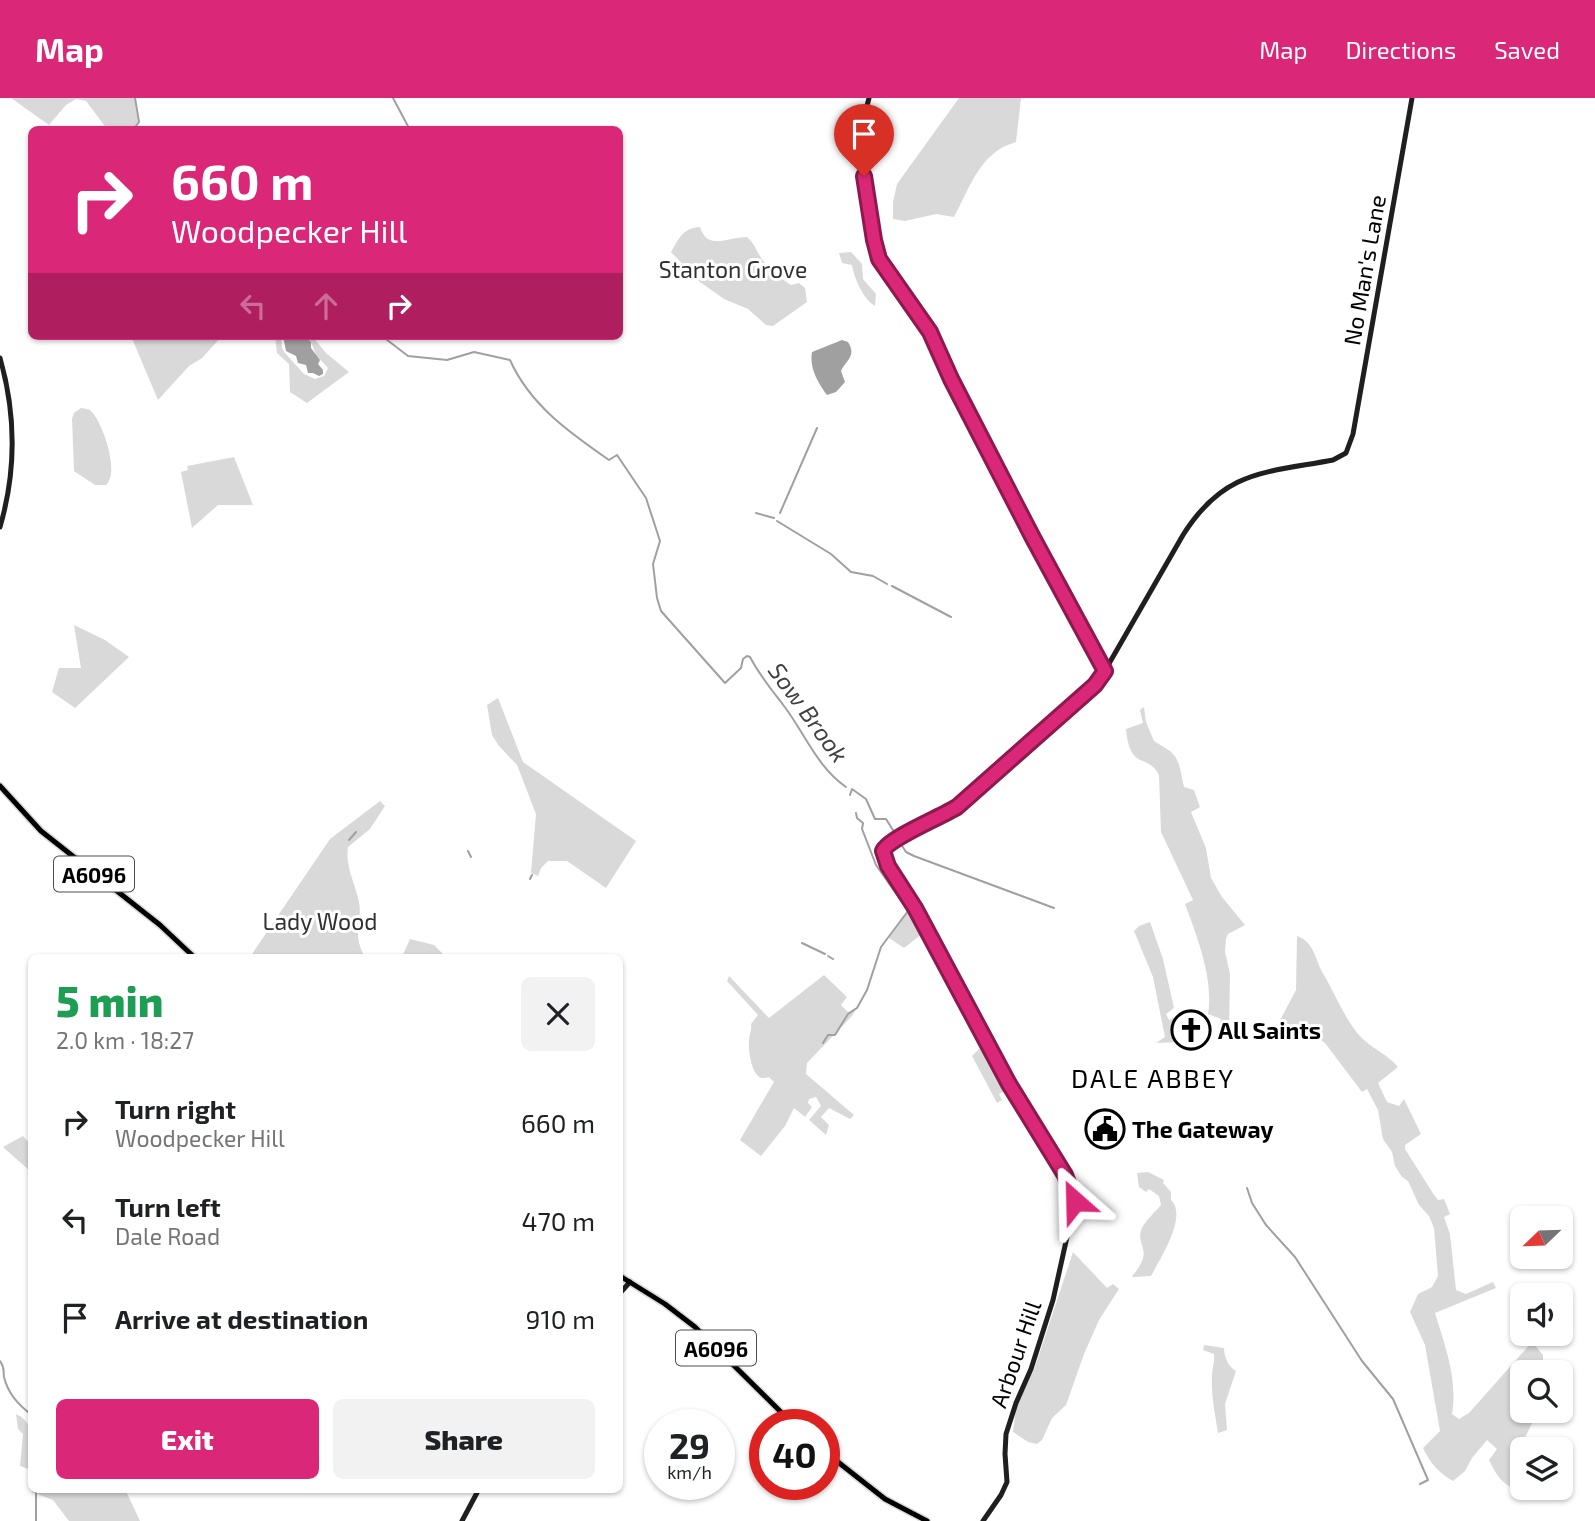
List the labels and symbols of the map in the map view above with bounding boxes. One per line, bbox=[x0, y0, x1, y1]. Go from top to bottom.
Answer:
pin bbox=[834, 104, 894, 176]
street label: No Man's Lane bbox=[1337, 193, 1391, 347]
park label: Stanton Grove bbox=[659, 255, 807, 283]
water label: Sow Brook bbox=[763, 656, 855, 768]
road number: A6096 bbox=[54, 856, 134, 892]
park label: Lady Wood bbox=[263, 907, 377, 935]
church icon: All Saints bbox=[1170, 1009, 1212, 1051]
place label: All Saints bbox=[1218, 1016, 1321, 1044]
district label: DALE ABBEY bbox=[1071, 1062, 1235, 1093]
public building icon: The Gateway bbox=[1084, 1108, 1126, 1150]
place label: The Gateway bbox=[1132, 1115, 1273, 1143]
position arrow bbox=[1038, 1164, 1112, 1238]
north arrow bbox=[1510, 1206, 1573, 1269]
street label: Arbour Hill bbox=[984, 1297, 1046, 1411]
road number: A6096 bbox=[676, 1330, 756, 1366]
speed limit sign: 40 bbox=[749, 1409, 840, 1500]

